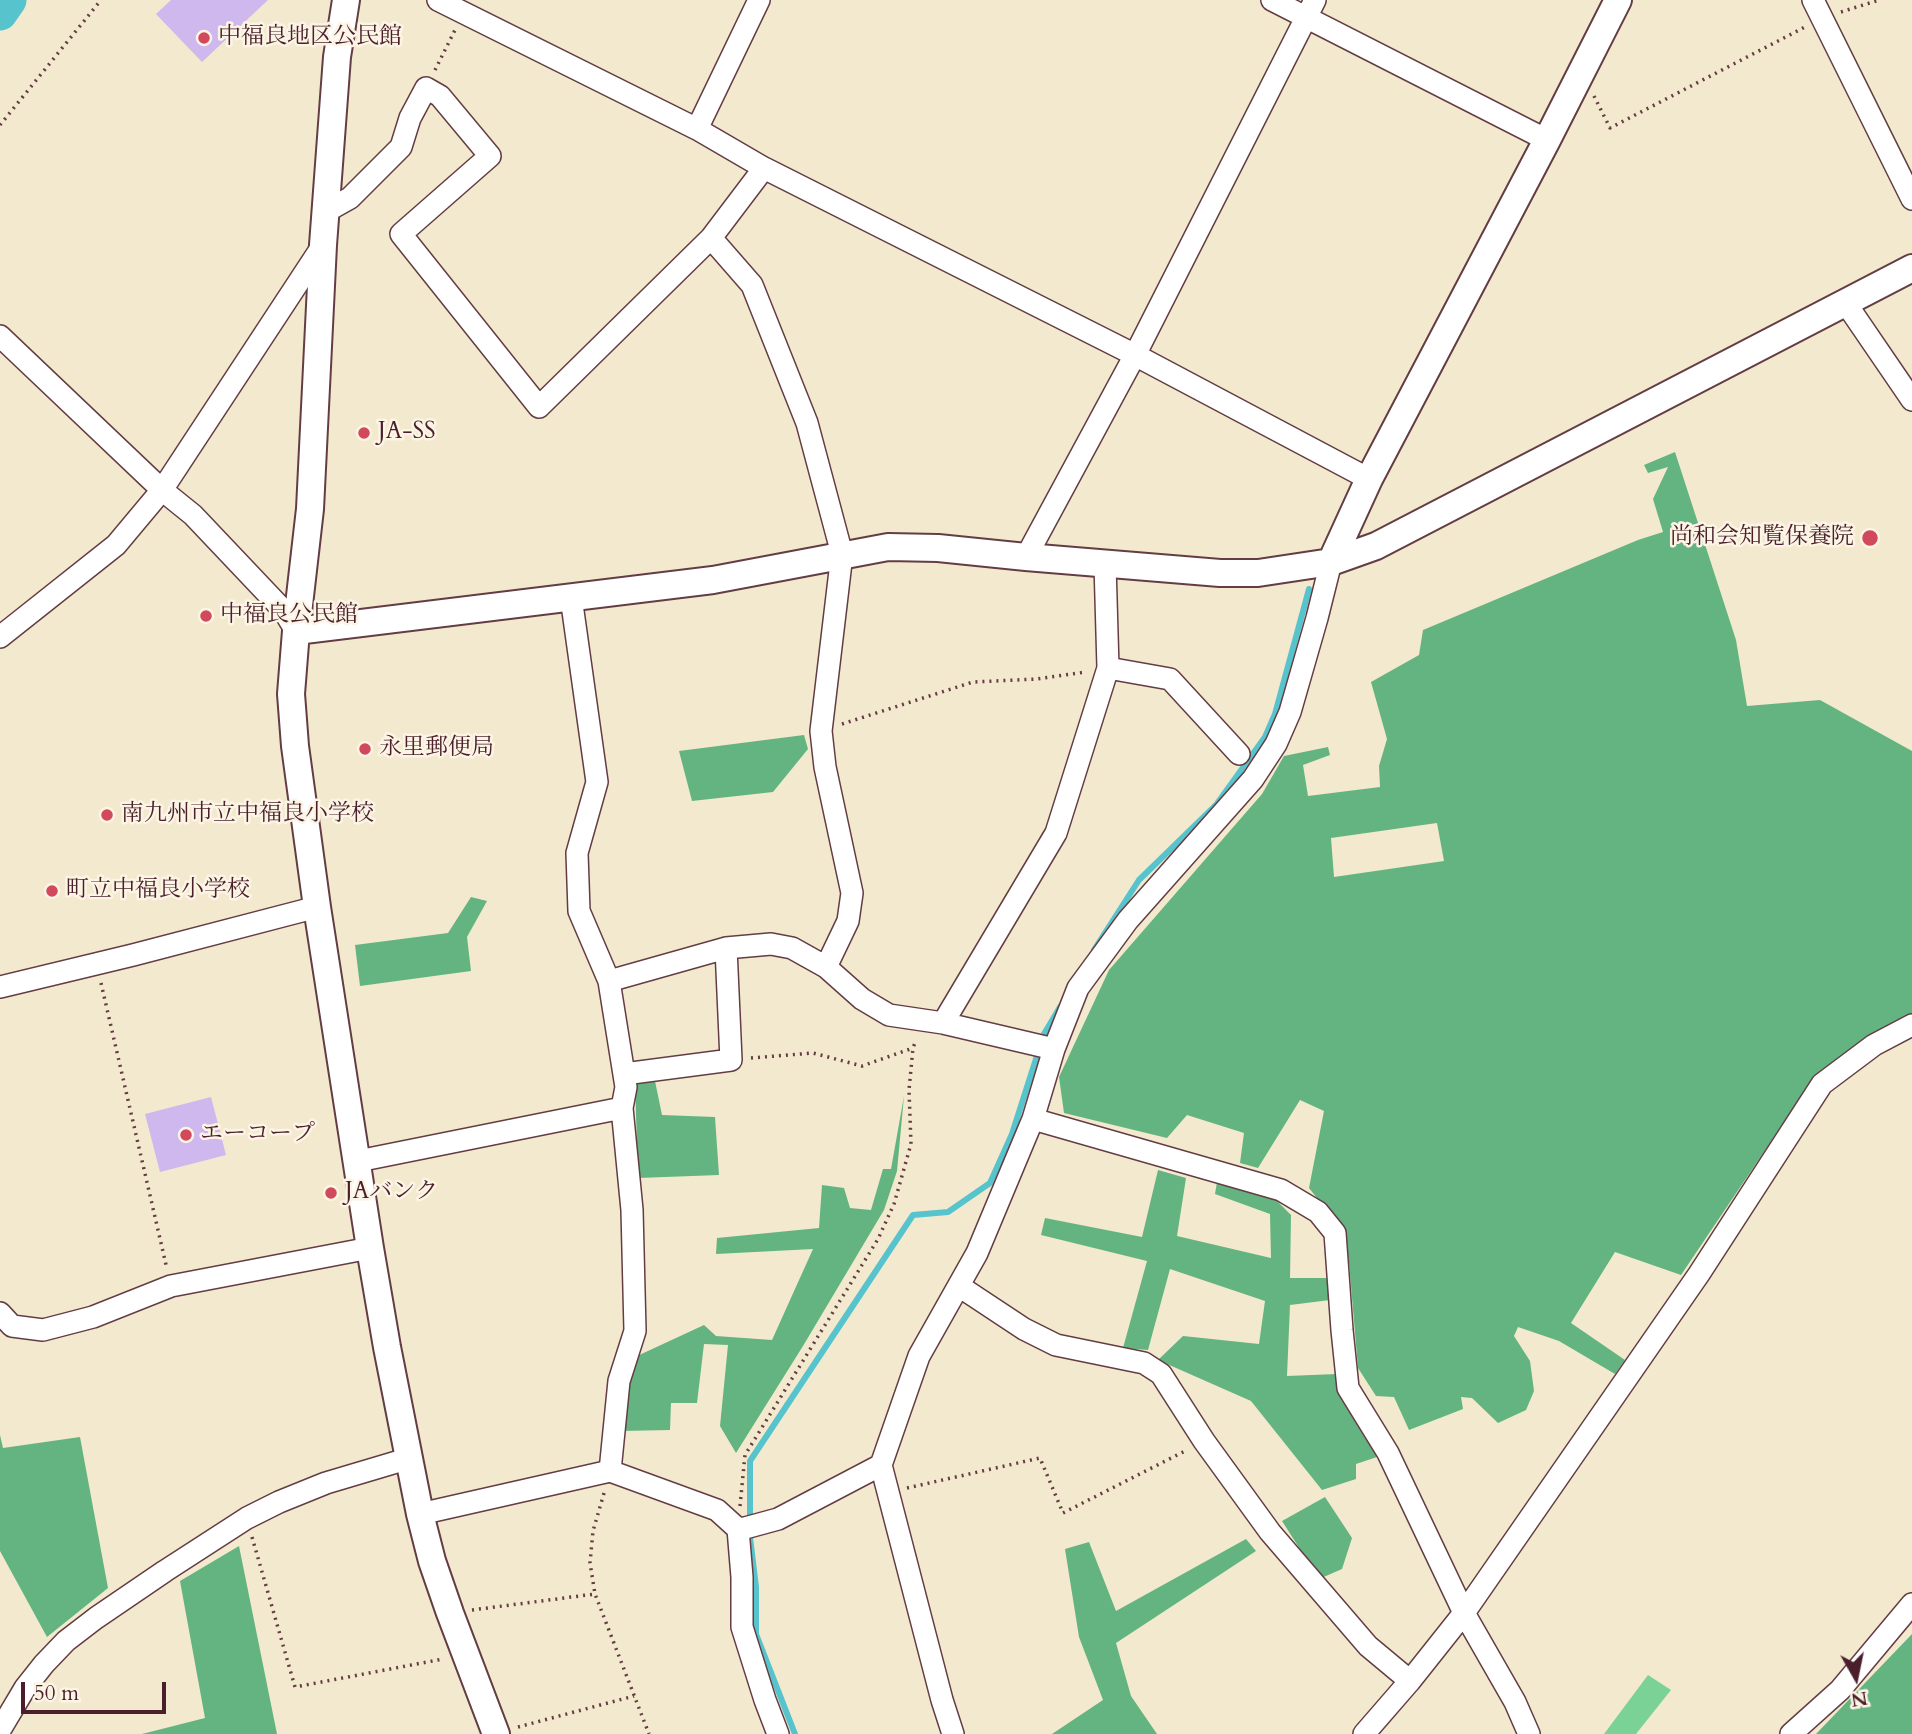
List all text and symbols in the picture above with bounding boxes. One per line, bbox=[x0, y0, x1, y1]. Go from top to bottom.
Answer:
place label: 中福良地区公民館 bbox=[218, 24, 402, 52]
marker: 中福良地区公民館 bbox=[196, 30, 212, 46]
place label: JA-SS bbox=[378, 419, 435, 447]
marker: JA-SS bbox=[356, 425, 372, 441]
place label: 尚和会知覧保養院 bbox=[1670, 524, 1854, 552]
marker: 尚和会知覧保養院 bbox=[1860, 528, 1880, 548]
place label: 中福良公民館 bbox=[220, 602, 358, 630]
marker: 中福良公民館 bbox=[198, 608, 214, 624]
place label: 永里郵便局 bbox=[379, 735, 494, 763]
marker: 永里郵便局 bbox=[357, 741, 373, 757]
place label: 南九州市立中福良小学校 bbox=[121, 801, 374, 829]
marker: 南九州市立中福良小学校 bbox=[99, 807, 115, 823]
place label: 町立中福良小学校 bbox=[66, 877, 250, 905]
marker: 町立中福良小学校 bbox=[44, 883, 60, 899]
place label: エーコープ bbox=[200, 1121, 315, 1149]
marker: エーコープ bbox=[178, 1127, 194, 1143]
place label: JAバンク bbox=[345, 1179, 438, 1207]
marker: JAバンク bbox=[323, 1185, 339, 1201]
north arrow bbox=[1821, 1643, 1891, 1713]
scale bar bbox=[24, 1668, 170, 1712]
text: 50 m bbox=[34, 1679, 79, 1708]
text: N bbox=[1849, 1685, 1869, 1713]

